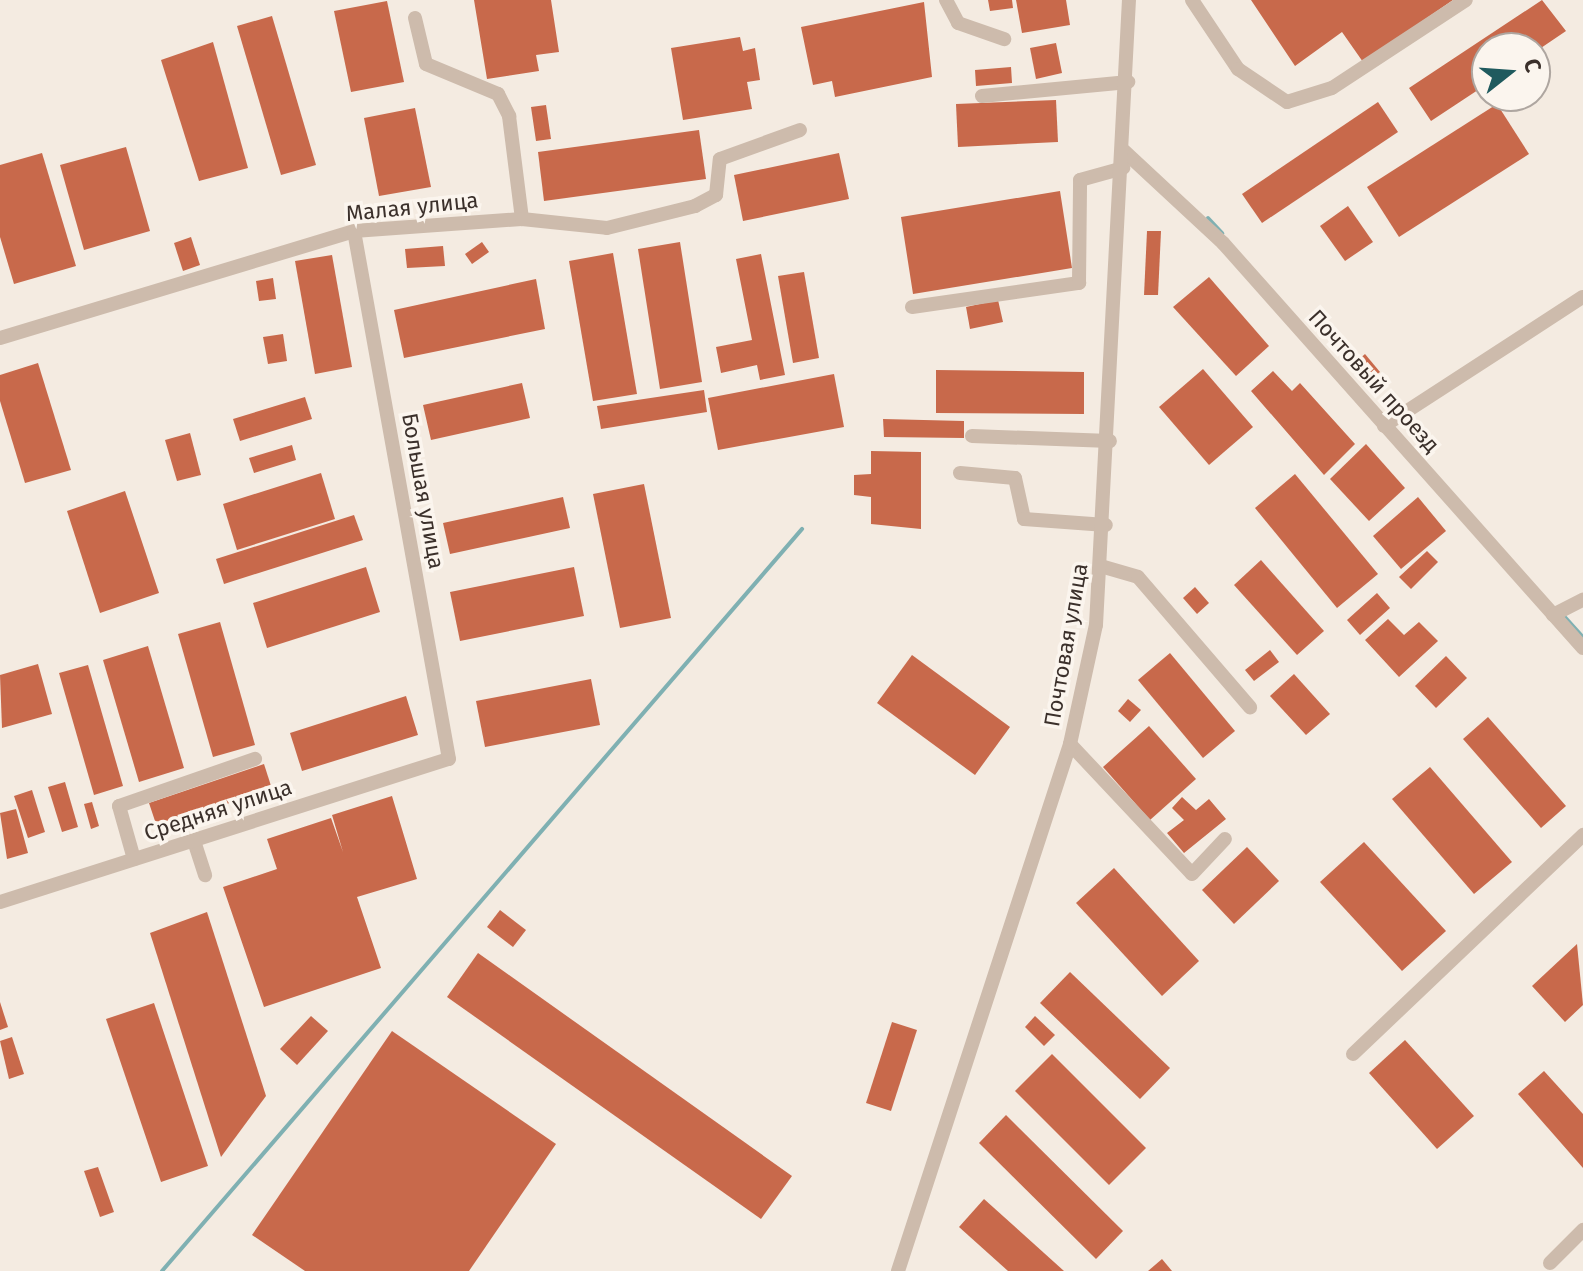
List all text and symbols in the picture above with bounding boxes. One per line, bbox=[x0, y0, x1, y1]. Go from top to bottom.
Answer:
north arrow bbox=[1471, 32, 1551, 112]
text: С bbox=[1518, 55, 1547, 75]
street label: Малая улица bbox=[345, 187, 479, 227]
street label: Почтовый проезд bbox=[1303, 304, 1445, 458]
street label: Большая улица bbox=[396, 411, 450, 571]
street label: Почтовая улица bbox=[1039, 561, 1093, 729]
street label: Средняя улица bbox=[141, 774, 295, 846]

